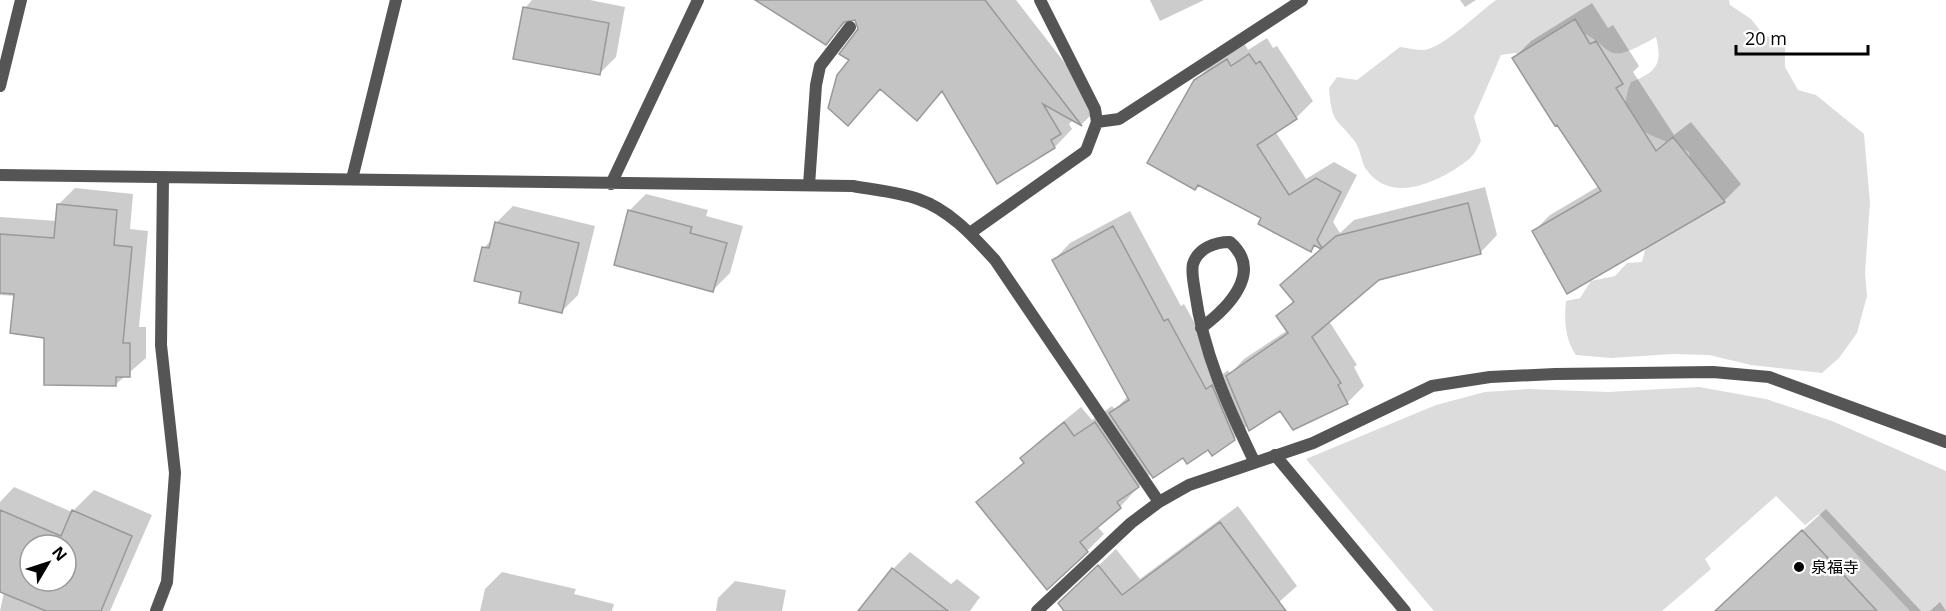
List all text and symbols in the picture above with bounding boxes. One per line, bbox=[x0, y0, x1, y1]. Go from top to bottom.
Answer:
scale bar bbox=[1736, 18, 1868, 56]
text: 20 m bbox=[1745, 26, 1787, 50]
north arrow bbox=[18, 533, 78, 593]
text: N bbox=[47, 542, 72, 566]
place label: 泉福寺 bbox=[1811, 556, 1859, 578]
marker: 泉福寺 bbox=[1792, 560, 1806, 574]

